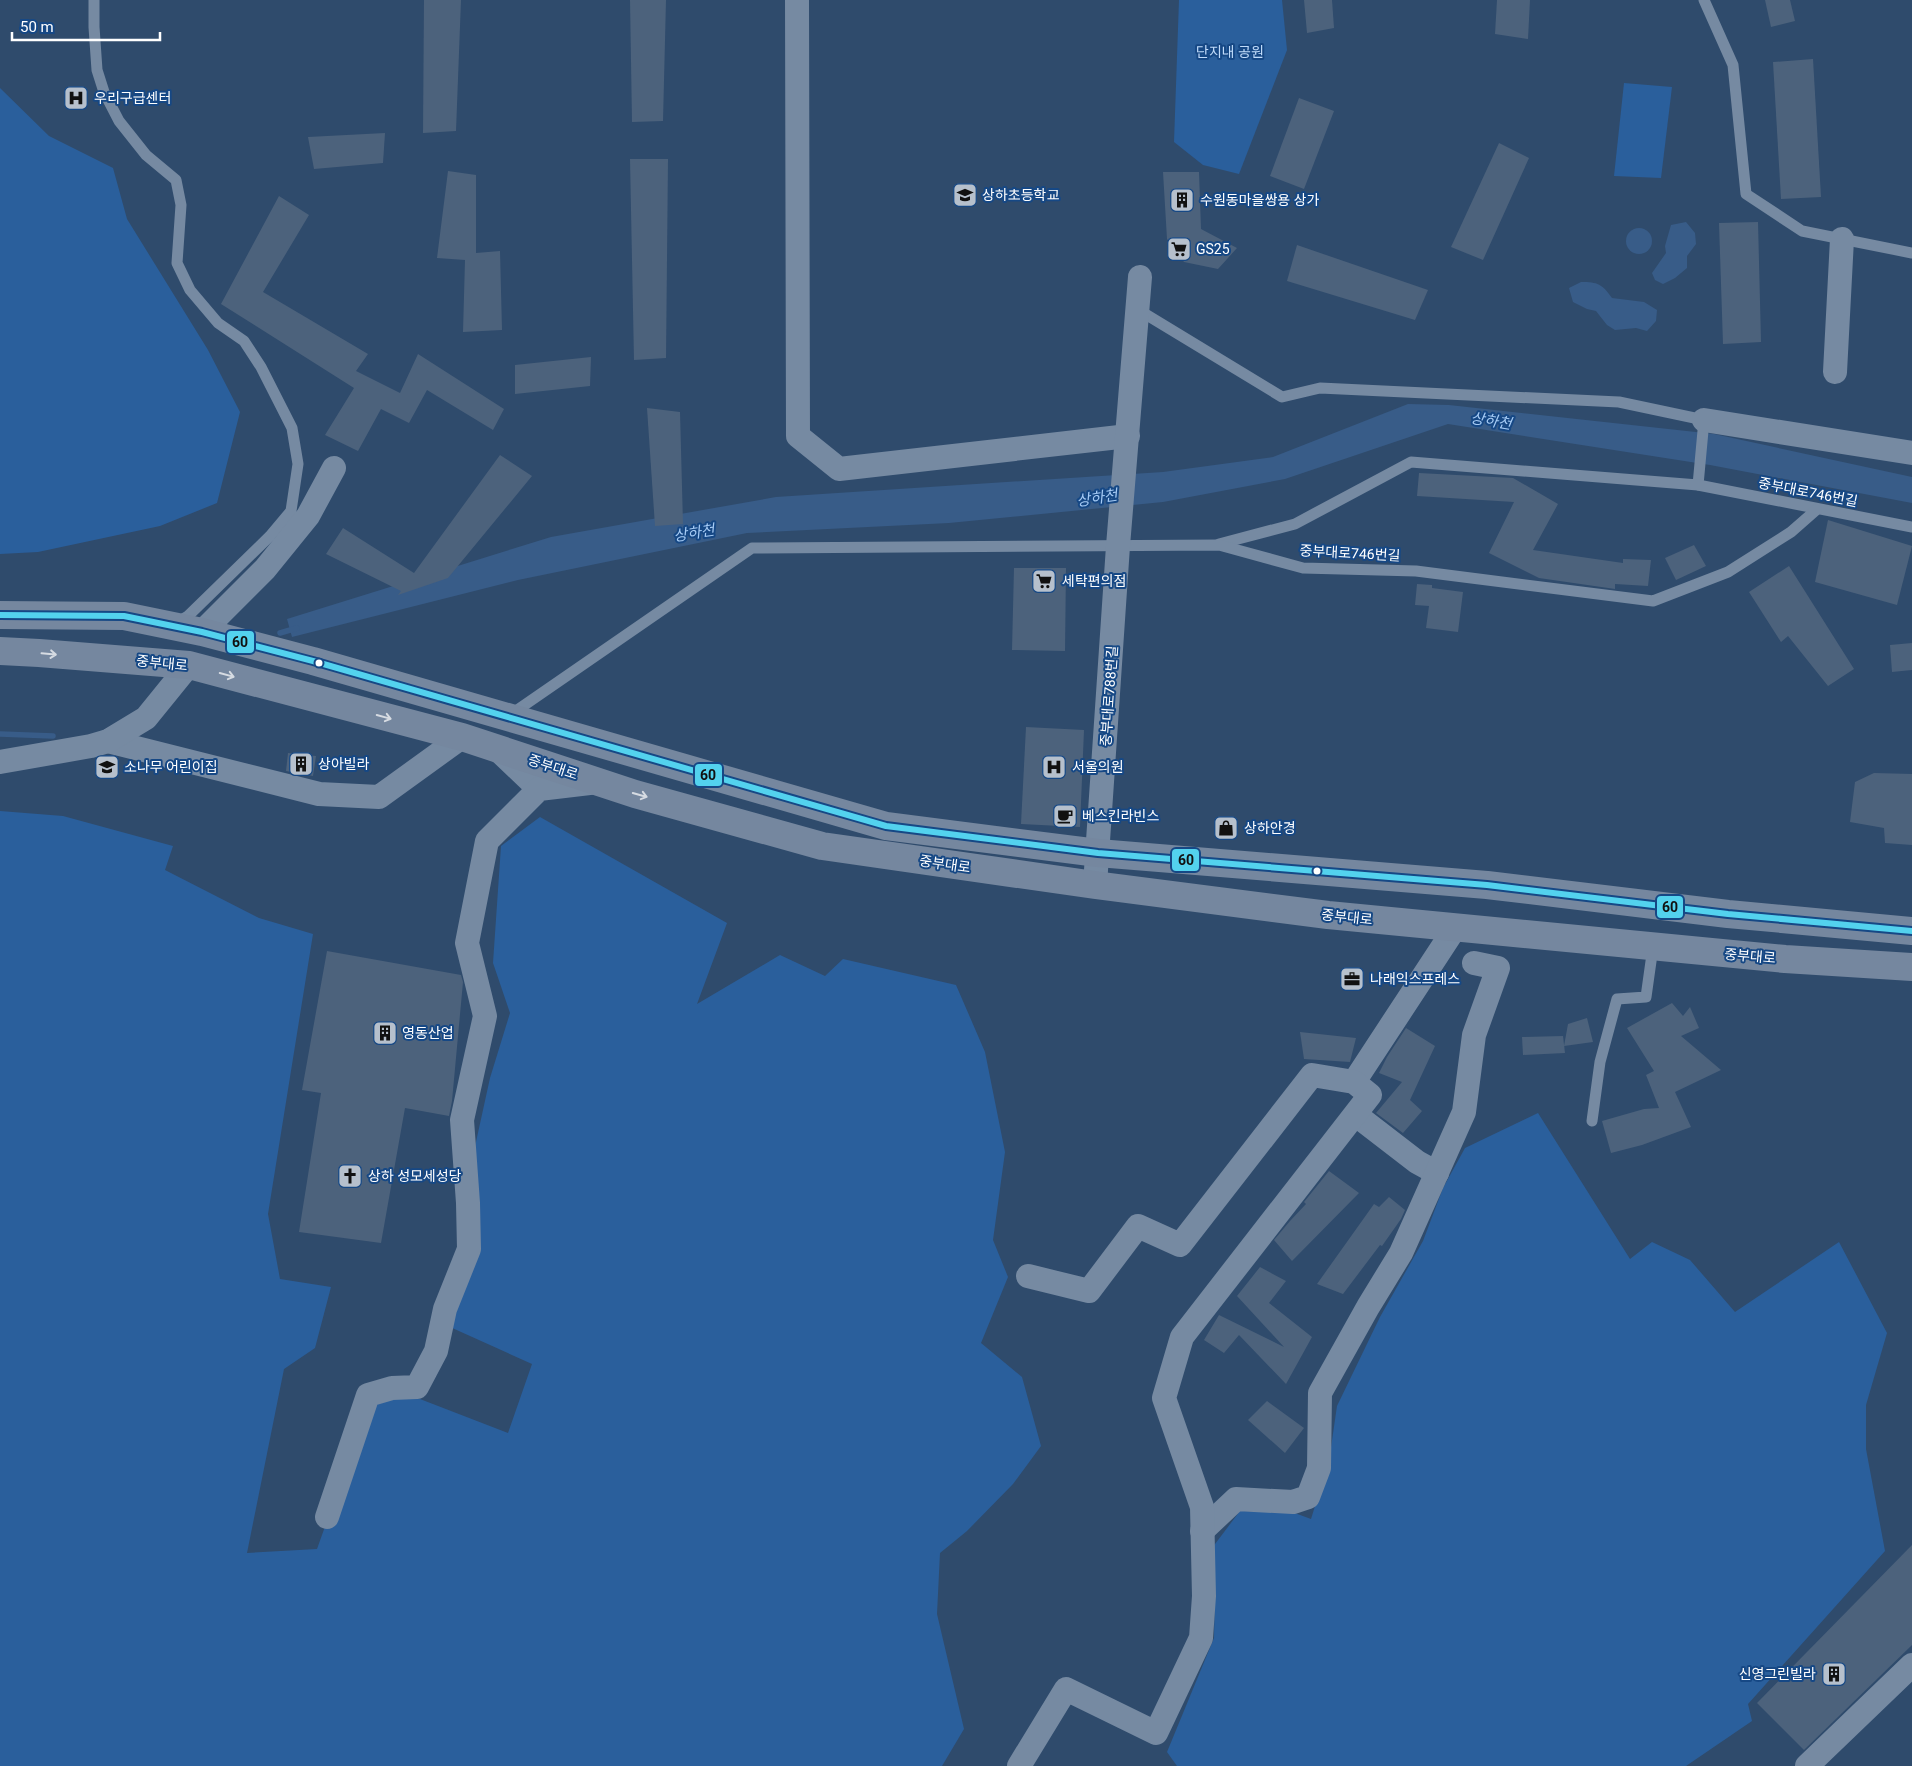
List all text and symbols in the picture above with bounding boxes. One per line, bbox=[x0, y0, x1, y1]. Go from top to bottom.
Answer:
scale bar bbox=[12, 10, 160, 42]
text: 50 m bbox=[20, 18, 54, 36]
park label: 단지내 공원 bbox=[1196, 44, 1264, 60]
hospital icon: 우리구급센터 bbox=[63, 85, 89, 111]
place label: 우리구급센터 bbox=[94, 90, 171, 106]
school or university icon: 상하초등학교 bbox=[952, 182, 978, 208]
place label: 상하초등학교 bbox=[982, 187, 1059, 203]
building icon: 수원동마을쌍용 상가 bbox=[1169, 187, 1195, 213]
place label: 수원동마을쌍용 상가 bbox=[1200, 192, 1320, 208]
supermarket icon: GS25 bbox=[1166, 236, 1192, 262]
place label: GS25 bbox=[1196, 241, 1230, 257]
water label: 상하천 bbox=[1469, 409, 1515, 433]
street label: 중부대로746번길 bbox=[1757, 475, 1859, 509]
water label: 상하천 bbox=[1075, 486, 1121, 510]
water label: 상하천 bbox=[672, 521, 718, 545]
street label: 중부대로746번길 bbox=[1299, 542, 1401, 564]
supermarket icon: 세탁편의점 bbox=[1031, 568, 1057, 594]
place label: 세탁편의점 bbox=[1062, 573, 1126, 589]
line badge: 60 bbox=[226, 630, 255, 654]
text: 60 bbox=[232, 634, 248, 650]
street label: 중부대로788번길 bbox=[1098, 645, 1120, 747]
one-way arrow bbox=[40, 649, 56, 658]
street label: 중부대로 bbox=[136, 652, 189, 674]
unlabelled marker bbox=[314, 658, 324, 668]
one-way arrow bbox=[218, 671, 234, 680]
one-way arrow bbox=[376, 712, 392, 722]
building icon: 상아빌라 bbox=[288, 751, 314, 777]
street label: 중부대로 bbox=[526, 751, 580, 783]
school or university icon: 소나무 어린이집 bbox=[94, 754, 120, 780]
hospital icon: 서울의원 bbox=[1041, 754, 1067, 780]
place label: 상아빌라 bbox=[318, 756, 370, 772]
place label: 소나무 어린이집 bbox=[124, 759, 218, 775]
place label: 서울의원 bbox=[1072, 759, 1124, 775]
line badge: 60 bbox=[694, 763, 723, 787]
text: 60 bbox=[700, 767, 716, 783]
one-way arrow bbox=[631, 791, 647, 801]
cafe icon: 베스킨라빈스 bbox=[1052, 803, 1078, 829]
place label: 베스킨라빈스 bbox=[1082, 808, 1159, 824]
shop icon: 상하안경 bbox=[1213, 815, 1239, 841]
place label: 상하안경 bbox=[1244, 820, 1296, 836]
line badge: 60 bbox=[1171, 848, 1200, 872]
street label: 중부대로 bbox=[918, 852, 972, 876]
text: 60 bbox=[1178, 852, 1194, 868]
unlabelled marker bbox=[1312, 866, 1322, 876]
line badge: 60 bbox=[1656, 895, 1684, 919]
text: 60 bbox=[1662, 899, 1678, 915]
street label: 중부대로 bbox=[1321, 906, 1374, 928]
street label: 중부대로 bbox=[1724, 946, 1776, 966]
office icon: 나래익스프레스 bbox=[1339, 966, 1365, 992]
place label: 나래익스프레스 bbox=[1370, 971, 1460, 987]
building icon: 영동산업 bbox=[372, 1020, 398, 1046]
place label: 영동산업 bbox=[402, 1025, 454, 1041]
church icon: 상하 성모세성당 bbox=[337, 1163, 363, 1189]
place label: 상하 성모세성당 bbox=[368, 1168, 462, 1184]
building icon: 신영그린빌라 bbox=[1821, 1661, 1847, 1687]
place label: 신영그린빌라 bbox=[1739, 1666, 1816, 1682]

